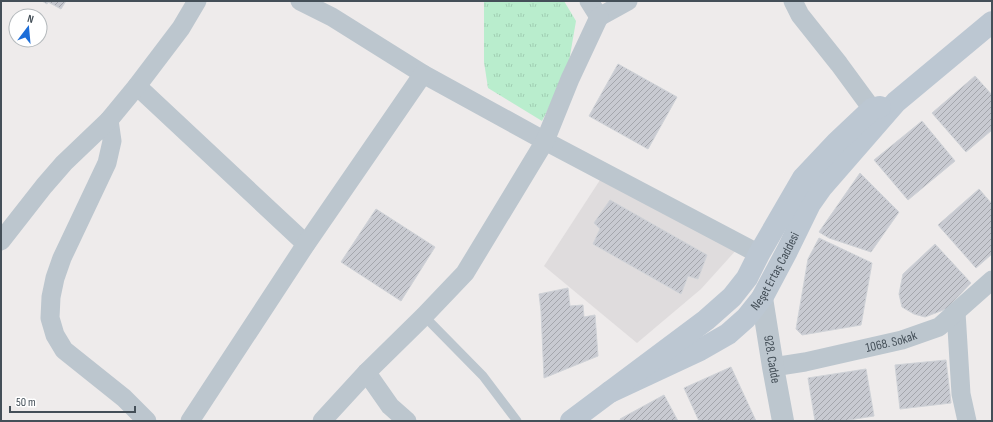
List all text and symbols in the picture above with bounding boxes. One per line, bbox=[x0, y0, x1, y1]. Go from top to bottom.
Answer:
north arrow bbox=[8, 8, 48, 48]
text: N bbox=[26, 12, 35, 26]
street label: Neşet Ertaş Caddesi bbox=[747, 230, 803, 314]
street label: 1068. Sokak bbox=[864, 327, 919, 356]
street label: 928. Cadde bbox=[760, 334, 784, 385]
scale bar bbox=[10, 388, 135, 414]
text: 50 m bbox=[16, 395, 36, 410]

